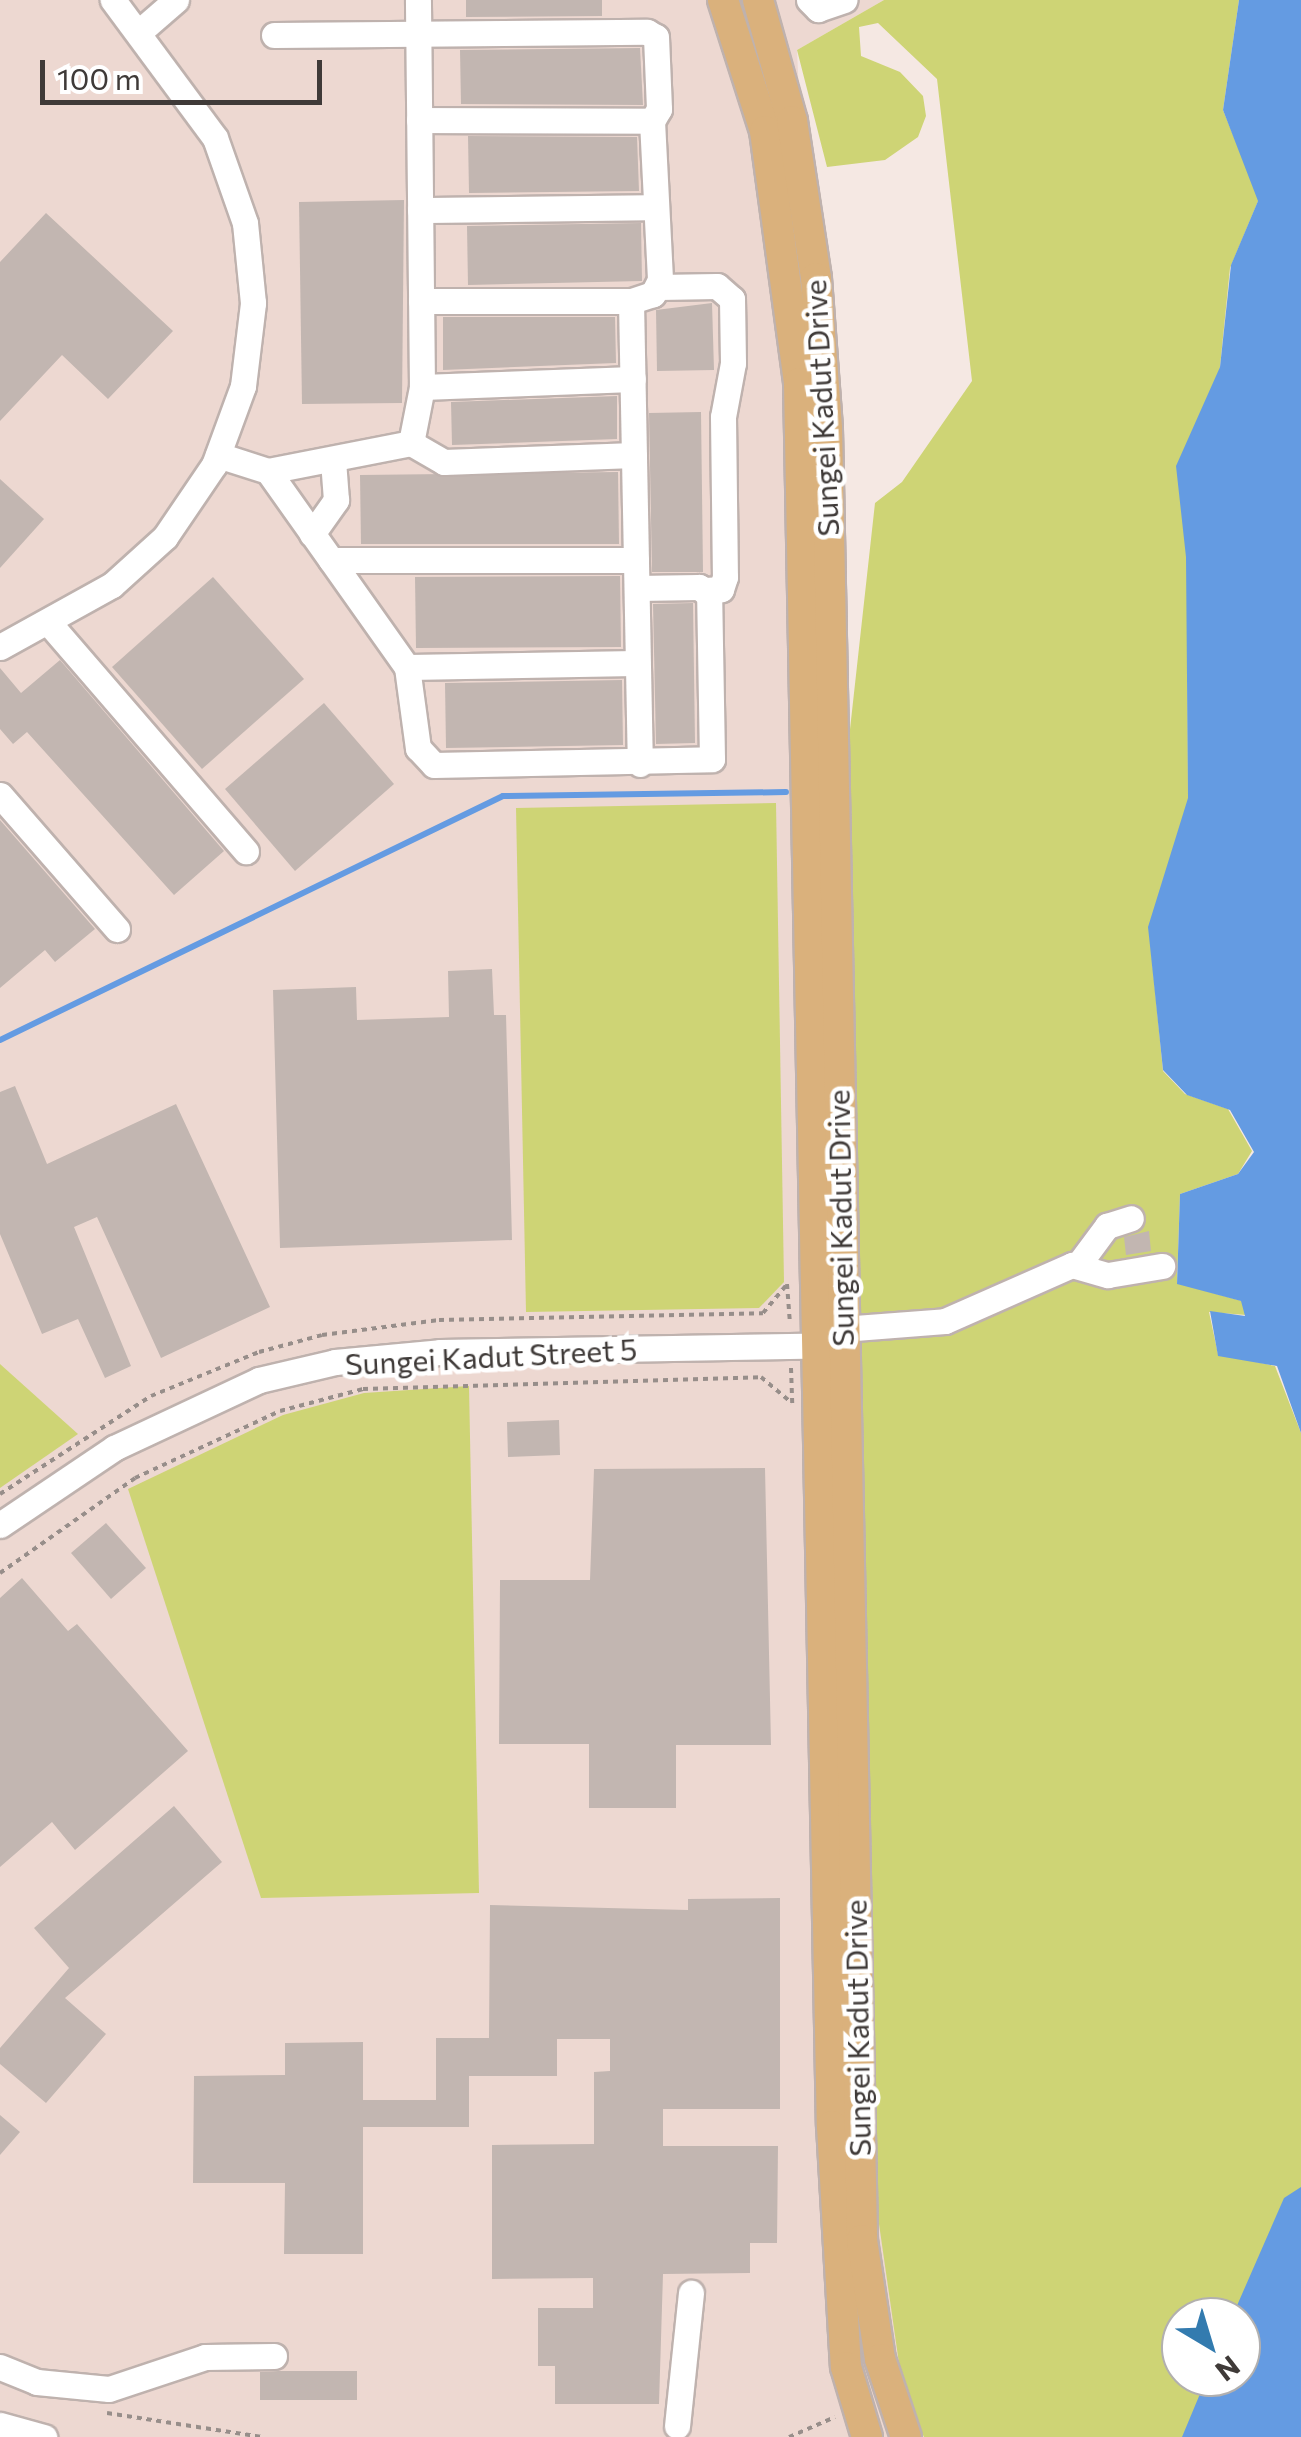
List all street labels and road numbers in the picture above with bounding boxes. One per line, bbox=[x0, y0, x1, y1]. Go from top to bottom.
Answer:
street label: Sungei Kadut Drive bbox=[796, 279, 846, 537]
street label: Sungei Kadut Drive bbox=[820, 1089, 860, 1347]
street label: Sungei Kadut Street 5 bbox=[344, 1330, 638, 1382]
street label: Sungei Kadut Drive bbox=[837, 1899, 877, 2157]

